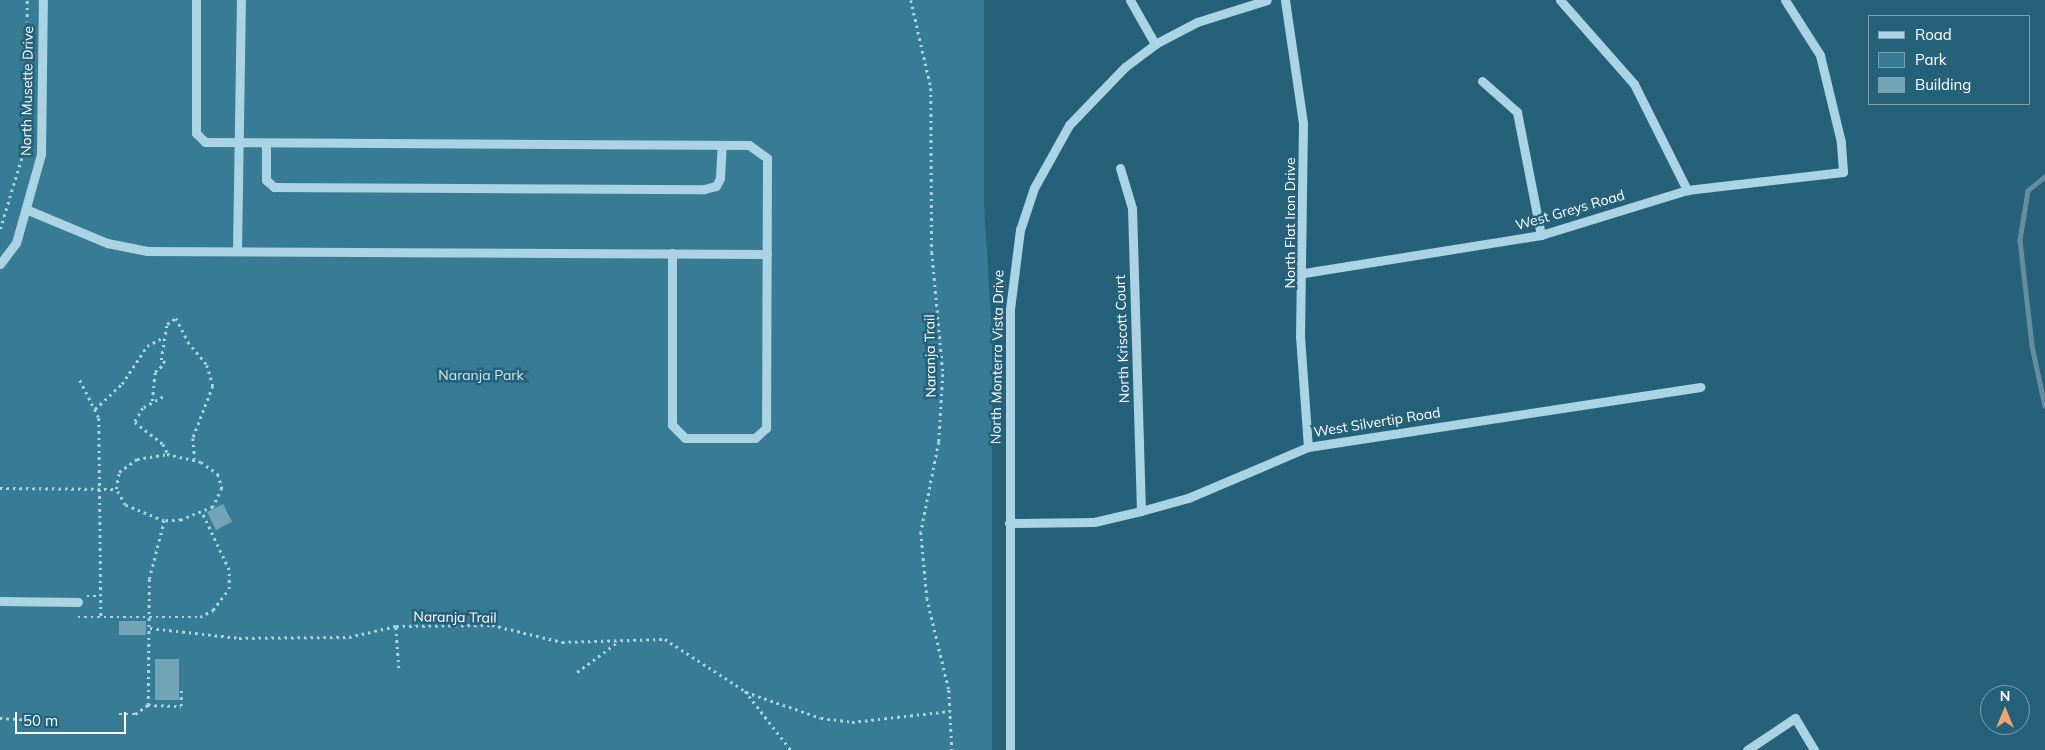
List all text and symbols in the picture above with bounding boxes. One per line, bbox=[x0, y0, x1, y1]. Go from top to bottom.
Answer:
legend bbox=[1868, 15, 2030, 105]
text: Road bbox=[1915, 25, 1952, 44]
street label: North Musette Drive bbox=[17, 26, 37, 156]
text: Park bbox=[1915, 50, 1947, 69]
text: Building bbox=[1915, 75, 1971, 94]
street label: North Flat Iron Drive bbox=[1282, 157, 1298, 289]
street label: West Greys Road bbox=[1513, 186, 1627, 234]
street label: North Monterra Vista Drive bbox=[987, 270, 1007, 444]
street label: North Kriscott Court bbox=[1111, 275, 1133, 403]
street label: Naranja Trail bbox=[921, 314, 939, 398]
park label: Naranja Park bbox=[438, 367, 524, 383]
street label: West Silvertip Road bbox=[1312, 404, 1442, 440]
street label: Naranja Trail bbox=[413, 608, 497, 626]
north arrow bbox=[1980, 685, 2030, 735]
text: N bbox=[2000, 687, 2010, 705]
scale bar bbox=[18, 702, 129, 734]
text: 50 m bbox=[23, 711, 58, 730]

